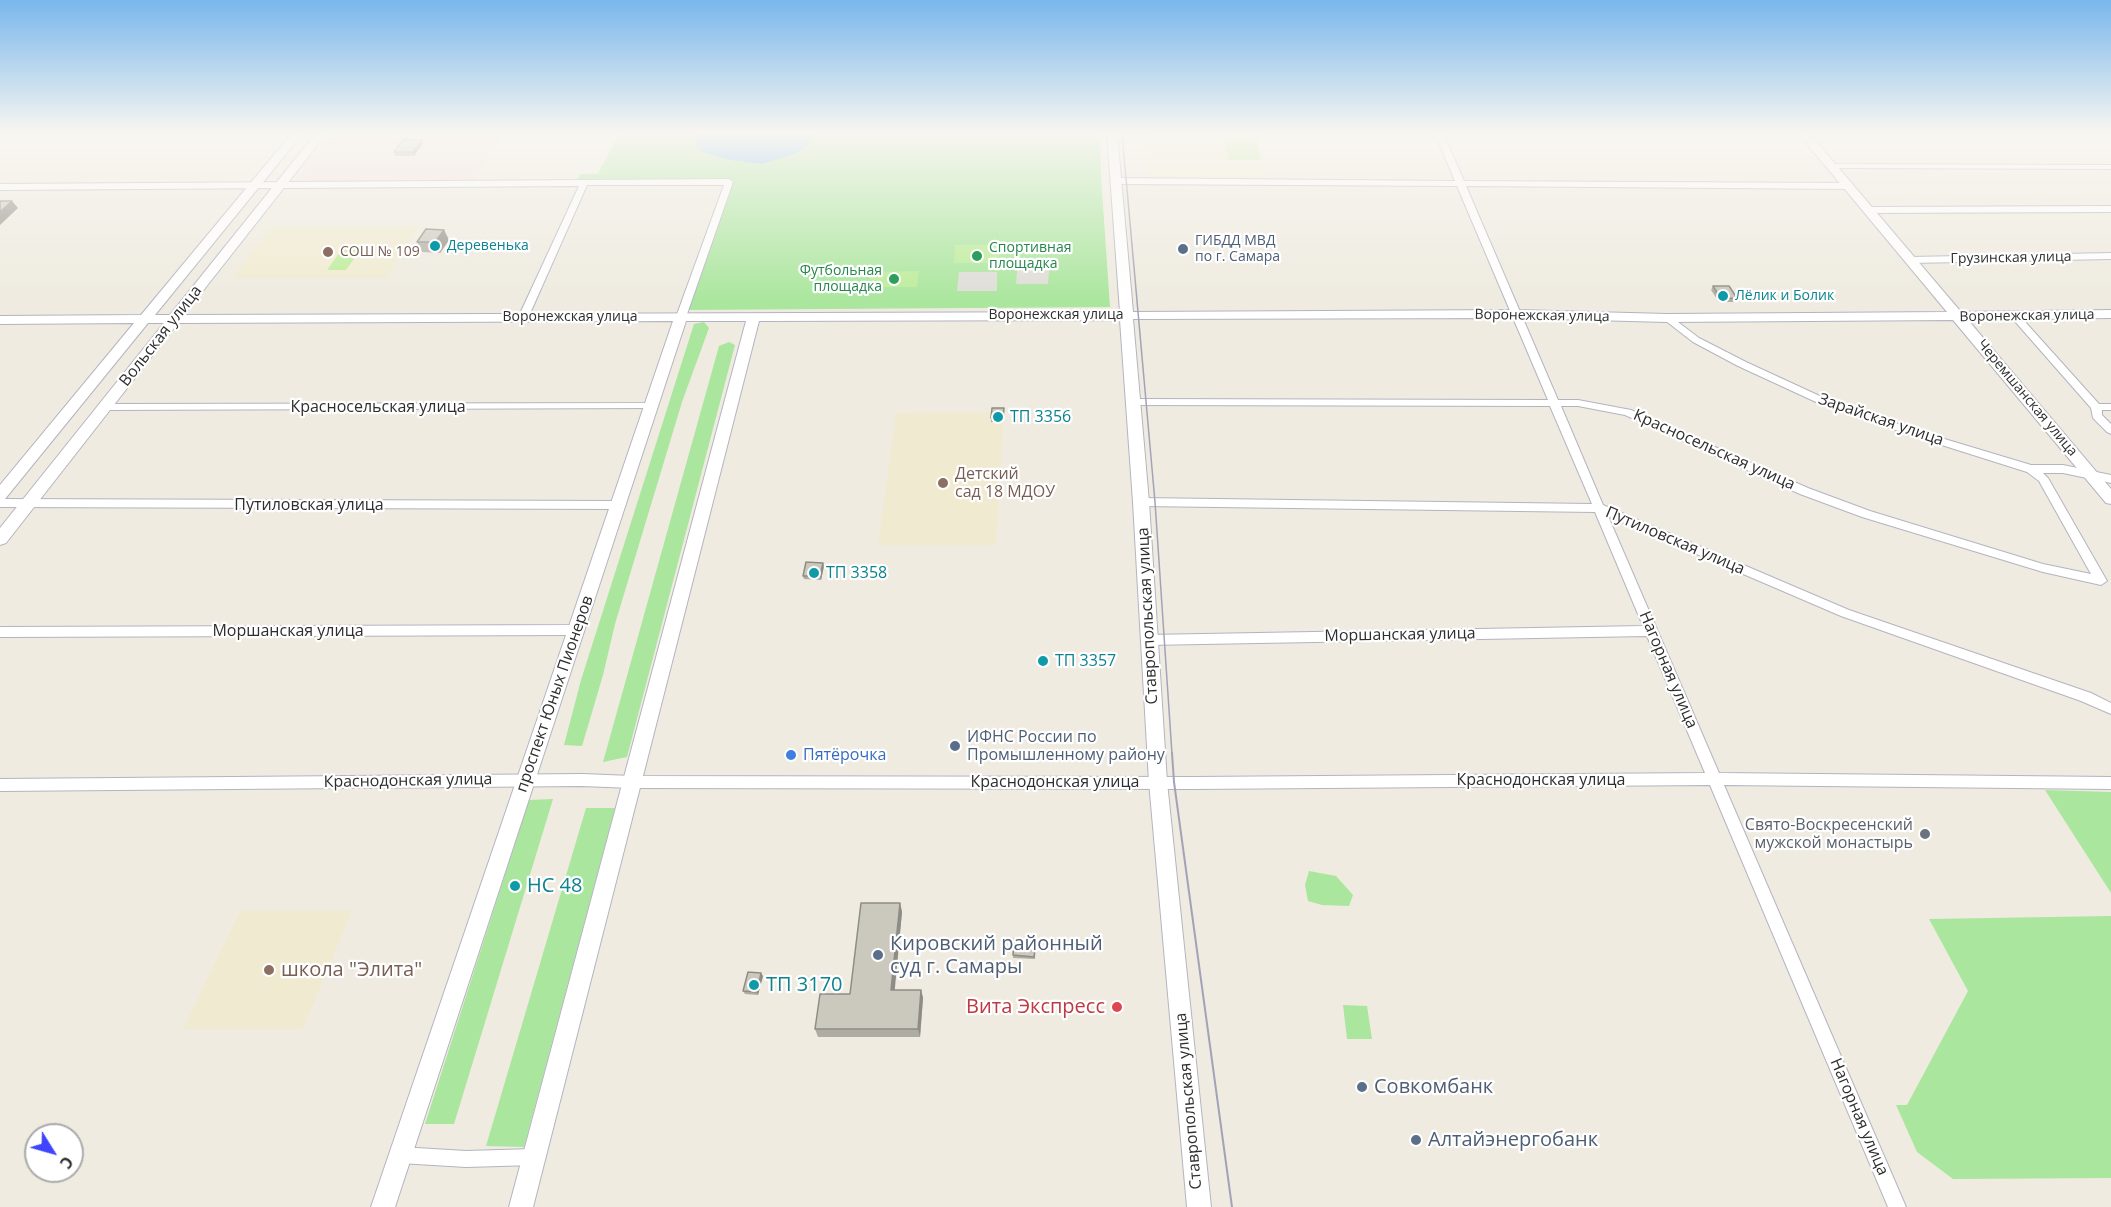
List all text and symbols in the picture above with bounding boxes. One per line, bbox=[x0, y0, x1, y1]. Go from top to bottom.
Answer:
place label: ГИБДД МВД по г. Самара bbox=[1195, 233, 1280, 266]
place label: Деревенька bbox=[447, 238, 529, 254]
marker: Деревенька bbox=[428, 239, 442, 253]
place label: Спортивная площадка bbox=[989, 240, 1071, 272]
marker: ГИБДД МВД по г. Самара bbox=[1176, 242, 1190, 256]
place label: СОШ № 109 bbox=[340, 244, 420, 260]
marker: СОШ № 109 bbox=[321, 245, 335, 259]
marker: Спортивная площадка bbox=[970, 249, 984, 263]
street label: Грузинская улица bbox=[1950, 249, 2072, 267]
place label: Футбольная площадка bbox=[800, 263, 882, 296]
marker: Футбольная площадка bbox=[887, 272, 901, 286]
street label: Вольская улица bbox=[116, 282, 206, 390]
place label: Лёлик и Болик bbox=[1735, 288, 1834, 304]
marker: Лёлик и Болик bbox=[1716, 289, 1730, 303]
street label: Воронежская улица bbox=[1474, 306, 1610, 326]
street label: Воронежская улица bbox=[1959, 306, 2095, 326]
street label: Воронежская улица bbox=[988, 307, 1124, 323]
street label: Воронежская улица bbox=[502, 309, 638, 325]
street label: Черемшанская улица bbox=[1973, 336, 2081, 460]
street label: Зарайская улица bbox=[1816, 390, 1946, 450]
street label: Красносельская улица bbox=[290, 397, 466, 417]
street label: Красносельская улица bbox=[1630, 406, 1798, 494]
place label: ТП 3356 bbox=[1010, 407, 1071, 427]
marker: ТП 3356 bbox=[991, 410, 1005, 424]
place label: Детский сад 18 МДОУ bbox=[955, 464, 1055, 502]
marker: Детский сад 18 МДОУ bbox=[936, 476, 950, 490]
street label: Путиловская улица bbox=[234, 495, 384, 515]
street label: Путиловская улица bbox=[1602, 503, 1748, 579]
street label: Ставропольская улица bbox=[1134, 527, 1162, 705]
place label: ТП 3358 bbox=[826, 563, 887, 583]
marker: ТП 3358 bbox=[807, 566, 821, 580]
street label: проспект Юных Пионеров bbox=[512, 593, 598, 795]
street label: Нагорная улица bbox=[1635, 609, 1701, 731]
street label: Моршанская улица bbox=[212, 621, 364, 641]
street label: Моршанская улица bbox=[1324, 624, 1476, 646]
place label: ТП 3357 bbox=[1055, 651, 1116, 671]
marker: ТП 3357 bbox=[1036, 654, 1050, 668]
place label: ИФНС России по Промышленному району bbox=[967, 727, 1165, 765]
marker: ИФНС России по Промышленному району bbox=[948, 739, 962, 753]
place label: Пятёрочка bbox=[803, 745, 886, 765]
marker: Пятёрочка bbox=[784, 748, 798, 762]
street label: Краснодонская улица bbox=[323, 770, 493, 792]
street label: Краснодонская улица bbox=[1457, 770, 1625, 790]
street label: Краснодонская улица bbox=[971, 772, 1139, 792]
place label: Свято-Воскресенский мужской монастырь bbox=[1745, 815, 1913, 853]
marker: Свято-Воскресенский мужской монастырь bbox=[1918, 827, 1932, 841]
place label: НС 48 bbox=[527, 874, 582, 898]
marker: НС 48 bbox=[508, 879, 522, 893]
place label: Кировский районный суд г. Самары bbox=[890, 932, 1103, 979]
marker: Кировский районный суд г. Самары bbox=[871, 948, 885, 962]
place label: школа "Элита" bbox=[281, 958, 422, 982]
marker: школа "Элита" bbox=[262, 963, 276, 977]
place label: ТП 3170 bbox=[766, 973, 843, 997]
marker: ТП 3170 bbox=[747, 978, 761, 992]
place label: Вита Экспресс bbox=[966, 995, 1105, 1019]
marker: Вита Экспресс bbox=[1110, 1000, 1124, 1014]
street label: Ставропольская улица bbox=[1172, 1012, 1206, 1190]
street label: Нагорная улица bbox=[1826, 1056, 1892, 1178]
place label: Совкомбанк bbox=[1374, 1075, 1493, 1099]
marker: Совкомбанк bbox=[1355, 1080, 1369, 1094]
north arrow bbox=[24, 1123, 84, 1183]
place label: Алтайэнергобанк bbox=[1428, 1128, 1598, 1152]
marker: Алтайэнергобанк bbox=[1409, 1133, 1423, 1147]
text: С bbox=[55, 1152, 79, 1173]

